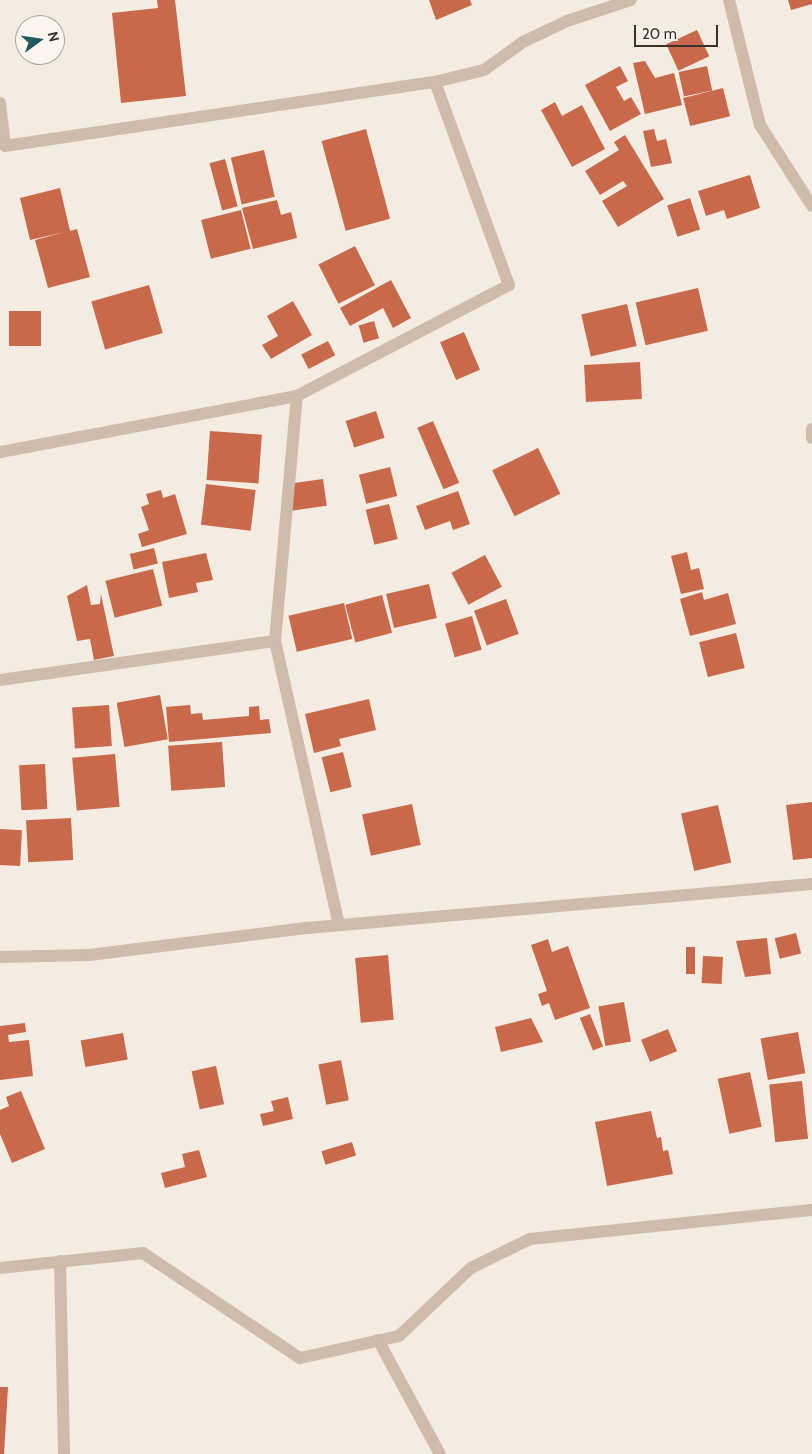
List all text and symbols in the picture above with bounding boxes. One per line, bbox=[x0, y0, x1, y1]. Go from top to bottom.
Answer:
north arrow bbox=[15, 15, 65, 65]
scale bar bbox=[637, 15, 721, 47]
text: 20 m bbox=[642, 25, 677, 43]
text: N bbox=[44, 30, 64, 44]

